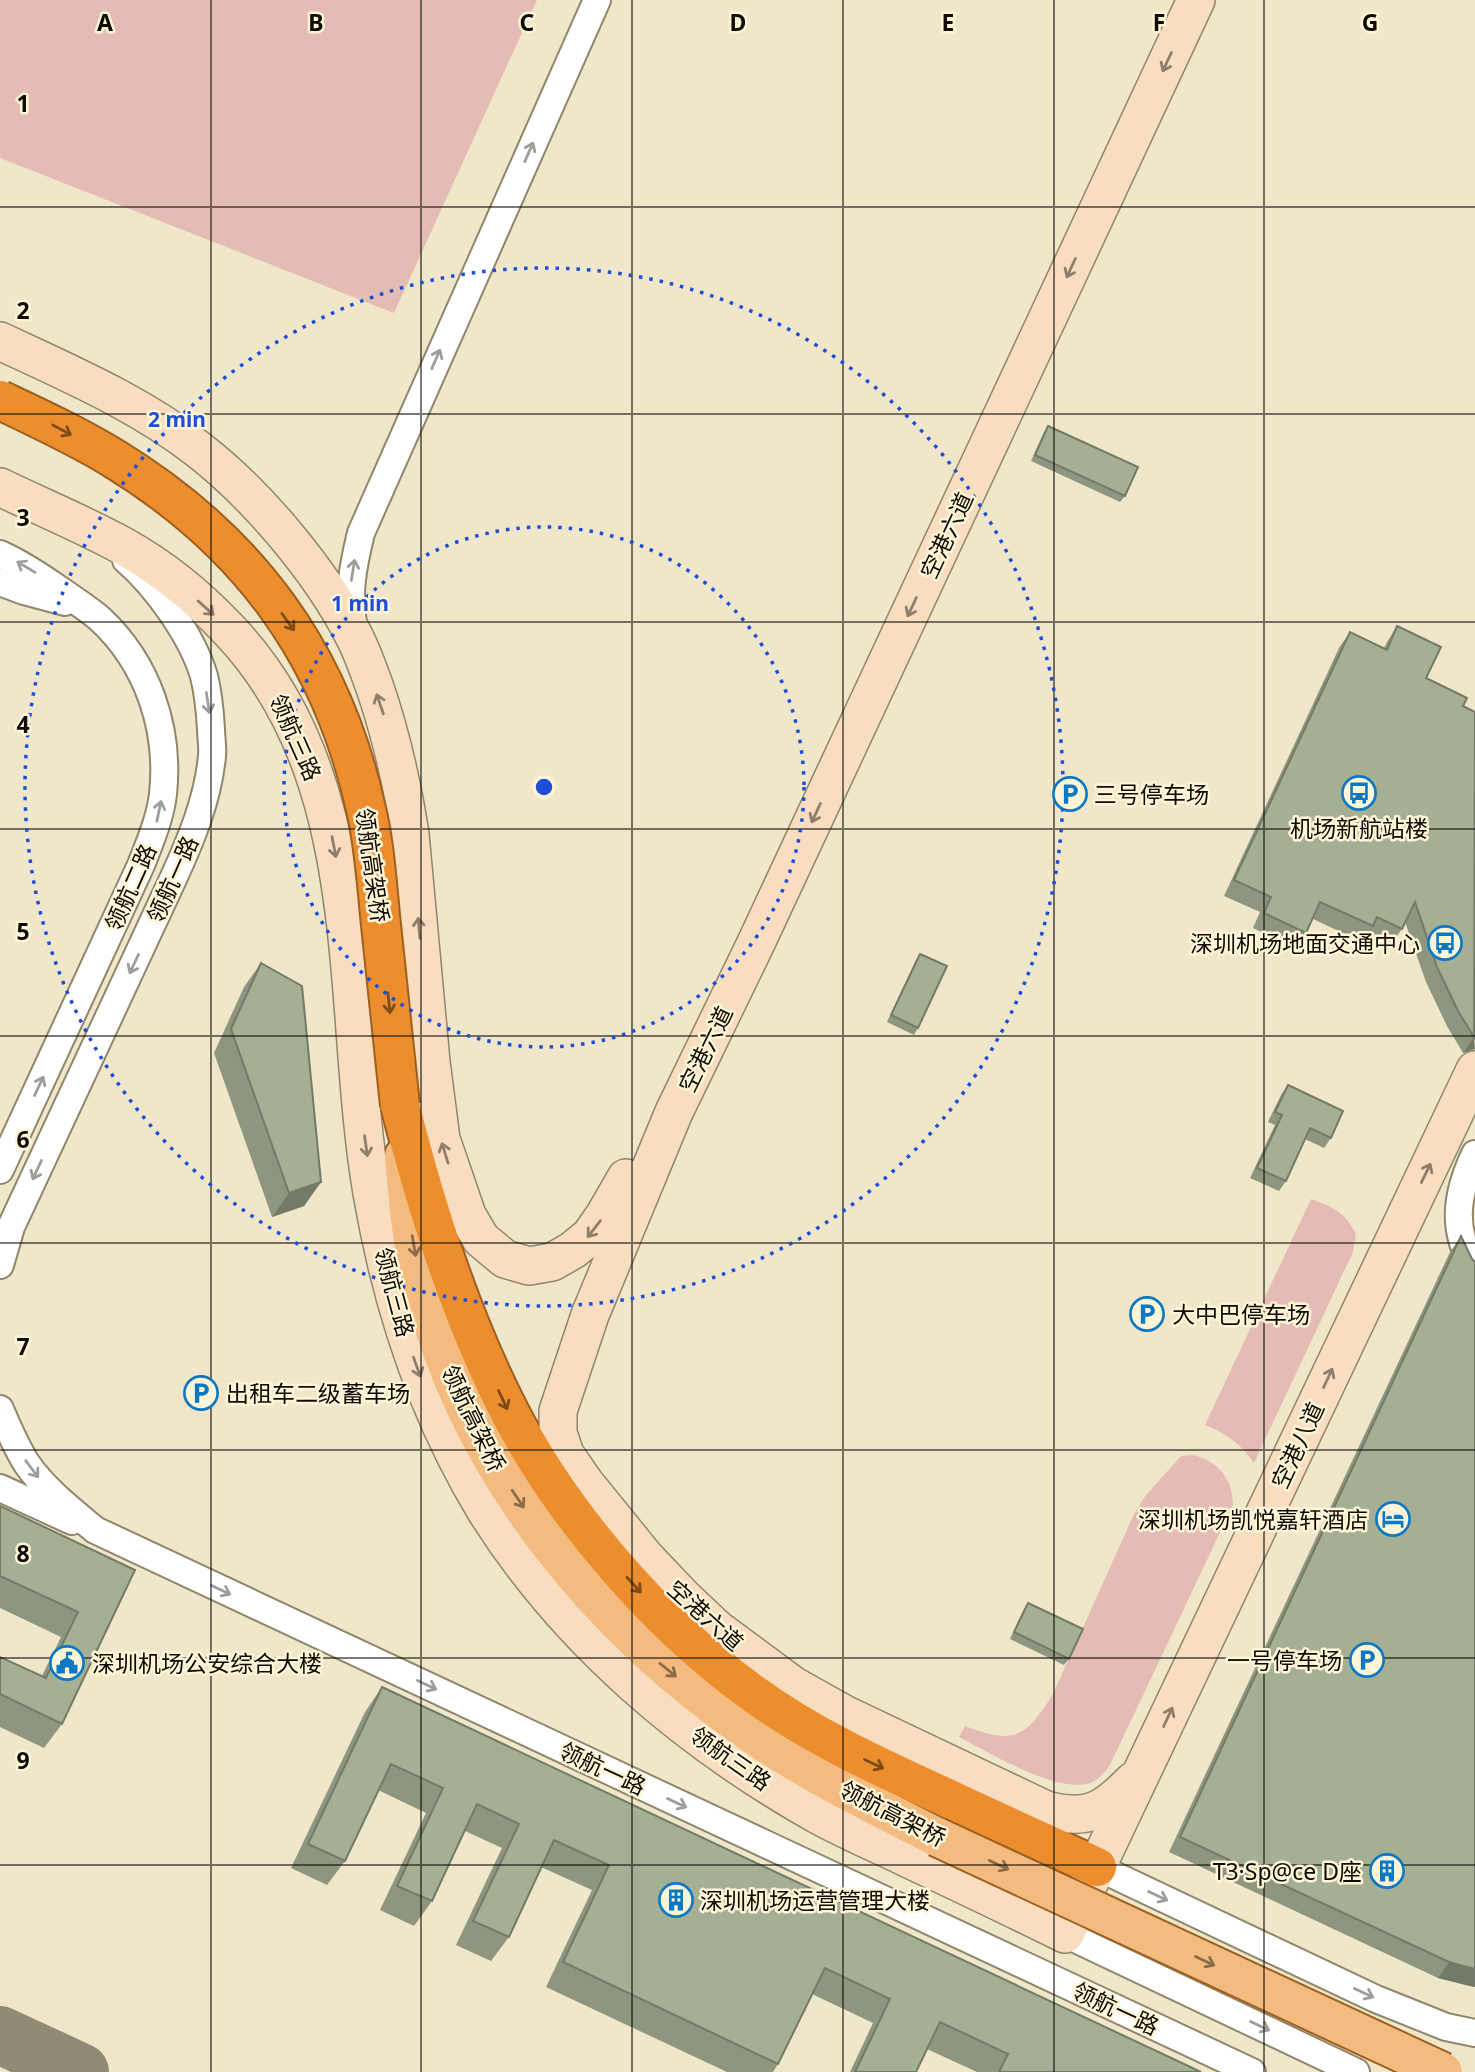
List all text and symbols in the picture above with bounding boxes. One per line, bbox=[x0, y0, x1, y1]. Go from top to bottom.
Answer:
text: A bbox=[97, 6, 113, 38]
text: B bbox=[308, 6, 324, 38]
text: C bbox=[520, 6, 535, 38]
text: D bbox=[730, 6, 746, 38]
text: E bbox=[942, 6, 954, 38]
text: F bbox=[1153, 6, 1165, 38]
text: G bbox=[1362, 6, 1378, 38]
one-way arrow bbox=[1160, 51, 1173, 72]
text: 1 bbox=[16, 87, 30, 119]
one-way arrow bbox=[523, 141, 536, 163]
one-way arrow bbox=[1064, 257, 1077, 278]
text: 2 bbox=[16, 294, 30, 326]
one-way arrow bbox=[430, 349, 443, 370]
text: 2 min bbox=[148, 405, 206, 433]
one-way arrow bbox=[51, 423, 71, 437]
street label: 空港六道 bbox=[912, 487, 980, 583]
text: 3 bbox=[16, 501, 30, 533]
one-way arrow bbox=[347, 559, 360, 582]
one-way arrow bbox=[16, 560, 36, 574]
text: 1 min bbox=[331, 589, 389, 617]
one-way arrow bbox=[905, 596, 919, 617]
one-way arrow bbox=[196, 600, 214, 616]
one-way arrow bbox=[281, 612, 296, 631]
street label: 领航三路 bbox=[263, 688, 329, 786]
one-way arrow bbox=[202, 691, 215, 714]
one-way arrow bbox=[373, 694, 385, 716]
text: 4 bbox=[16, 708, 30, 740]
bus stop icon: 机场新航站楼 bbox=[1340, 774, 1378, 812]
centre of rings bbox=[532, 775, 556, 799]
parking icon: 三号停车场 bbox=[1051, 775, 1089, 813]
place label: 三号停车场 bbox=[1094, 778, 1209, 810]
one-way arrow bbox=[153, 800, 167, 823]
one-way arrow bbox=[809, 802, 822, 824]
street label: 领航高架桥 bbox=[349, 806, 397, 924]
place label: 机场新航站楼 bbox=[1290, 812, 1428, 844]
street label: 领航一路 bbox=[139, 830, 205, 928]
one-way arrow bbox=[327, 835, 341, 858]
street label: 领航二路 bbox=[97, 838, 163, 936]
text: 5 bbox=[16, 915, 30, 947]
one-way arrow bbox=[412, 917, 425, 939]
bus stop icon: 深圳机场地面交通中心 bbox=[1426, 924, 1464, 962]
place label: 深圳机场地面交通中心 bbox=[1190, 927, 1420, 959]
one-way arrow bbox=[127, 953, 140, 974]
one-way arrow bbox=[383, 991, 396, 1014]
street label: 空港六道 bbox=[670, 1001, 740, 1097]
one-way arrow bbox=[33, 1076, 46, 1097]
text: 6 bbox=[16, 1123, 30, 1155]
one-way arrow bbox=[359, 1134, 372, 1157]
one-way arrow bbox=[438, 1143, 451, 1165]
one-way arrow bbox=[30, 1159, 44, 1180]
one-way arrow bbox=[1419, 1163, 1433, 1184]
one-way arrow bbox=[587, 1219, 602, 1238]
one-way arrow bbox=[408, 1234, 421, 1257]
street label: 领航三路 bbox=[368, 1243, 422, 1341]
parking icon: 大中巴停车场 bbox=[1128, 1295, 1166, 1333]
place label: 大中巴停车场 bbox=[1172, 1298, 1310, 1330]
text: 7 bbox=[16, 1330, 30, 1362]
one-way arrow bbox=[412, 1355, 424, 1377]
street label: 领航高架桥 bbox=[434, 1359, 514, 1477]
one-way arrow bbox=[1322, 1368, 1335, 1389]
parking icon: 出租车二级蓄车场 bbox=[182, 1374, 220, 1412]
place label: 出租车二级蓄车场 bbox=[226, 1377, 410, 1409]
one-way arrow bbox=[497, 1389, 511, 1410]
street label: 空港八道 bbox=[1263, 1397, 1331, 1493]
one-way arrow bbox=[25, 1459, 39, 1478]
one-way arrow bbox=[511, 1489, 525, 1509]
hotel icon: 深圳机场凯悦嘉轩酒店 bbox=[1374, 1500, 1412, 1538]
place label: 深圳机场凯悦嘉轩酒店 bbox=[1138, 1503, 1368, 1535]
text: 8 bbox=[16, 1537, 30, 1569]
street label: 空港六道 bbox=[661, 1572, 751, 1658]
one-way arrow bbox=[626, 1576, 642, 1594]
one-way arrow bbox=[209, 1584, 231, 1597]
parking icon: 一号停车场 bbox=[1348, 1641, 1386, 1679]
public building icon: 深圳机场公安综合大楼 bbox=[48, 1644, 86, 1682]
place label: 一号停车场 bbox=[1227, 1644, 1342, 1676]
place label: 深圳机场公安综合大楼 bbox=[92, 1647, 322, 1679]
one-way arrow bbox=[658, 1662, 676, 1678]
one-way arrow bbox=[416, 1679, 437, 1693]
one-way arrow bbox=[1162, 1707, 1175, 1728]
street label: 领航三路 bbox=[684, 1719, 778, 1797]
street label: 领航一路 bbox=[555, 1734, 651, 1802]
text: 9 bbox=[16, 1744, 30, 1776]
one-way arrow bbox=[863, 1758, 884, 1772]
street label: 领航高架桥 bbox=[835, 1773, 951, 1853]
one-way arrow bbox=[667, 1797, 688, 1810]
building icon: T3·Sp@ce D座 bbox=[1368, 1852, 1406, 1890]
place label: T3·Sp@ce D座 bbox=[1213, 1855, 1362, 1887]
one-way arrow bbox=[988, 1859, 1009, 1873]
building icon: 深圳机场运营管理大楼 bbox=[657, 1881, 695, 1919]
place label: 深圳机场运营管理大楼 bbox=[700, 1884, 930, 1916]
one-way arrow bbox=[1147, 1890, 1168, 1903]
one-way arrow bbox=[1194, 1955, 1215, 1969]
street label: 领航一路 bbox=[1068, 1974, 1164, 2042]
one-way arrow bbox=[1353, 1987, 1374, 2000]
one-way arrow bbox=[1248, 2020, 1270, 2033]

